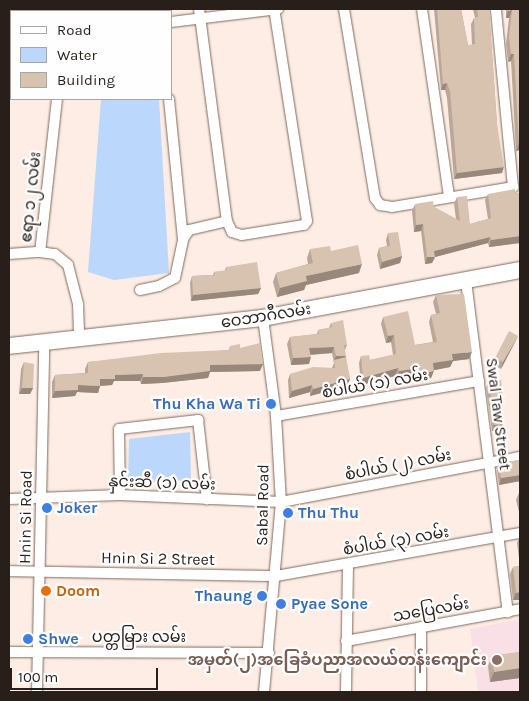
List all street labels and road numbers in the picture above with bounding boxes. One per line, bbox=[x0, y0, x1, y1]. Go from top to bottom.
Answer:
street label: ဧရာ ၁၂ လမ်း bbox=[17, 151, 45, 243]
street label: ဝေဘာဂီလမ်း bbox=[220, 299, 312, 333]
street label: Swal Taw Street bbox=[482, 357, 514, 471]
street label: စံပါယ် (၁) လမ်း bbox=[321, 365, 429, 403]
street label: စံပါယ် (၂) လမ်း bbox=[343, 445, 453, 485]
street label: Sabal Road bbox=[253, 464, 273, 546]
street label: Hnin Si Road bbox=[16, 470, 36, 564]
street label: နှင်းဆီ (၁) လမ်း bbox=[108, 472, 216, 494]
street label: စံပါယ် (၃) လမ်း bbox=[342, 522, 450, 560]
street label: Hnin Si 2 Street bbox=[101, 548, 215, 570]
street label: သပြေလမ်း bbox=[392, 594, 470, 626]
street label: ပတ္တမြား လမ်း bbox=[92, 627, 186, 647]

